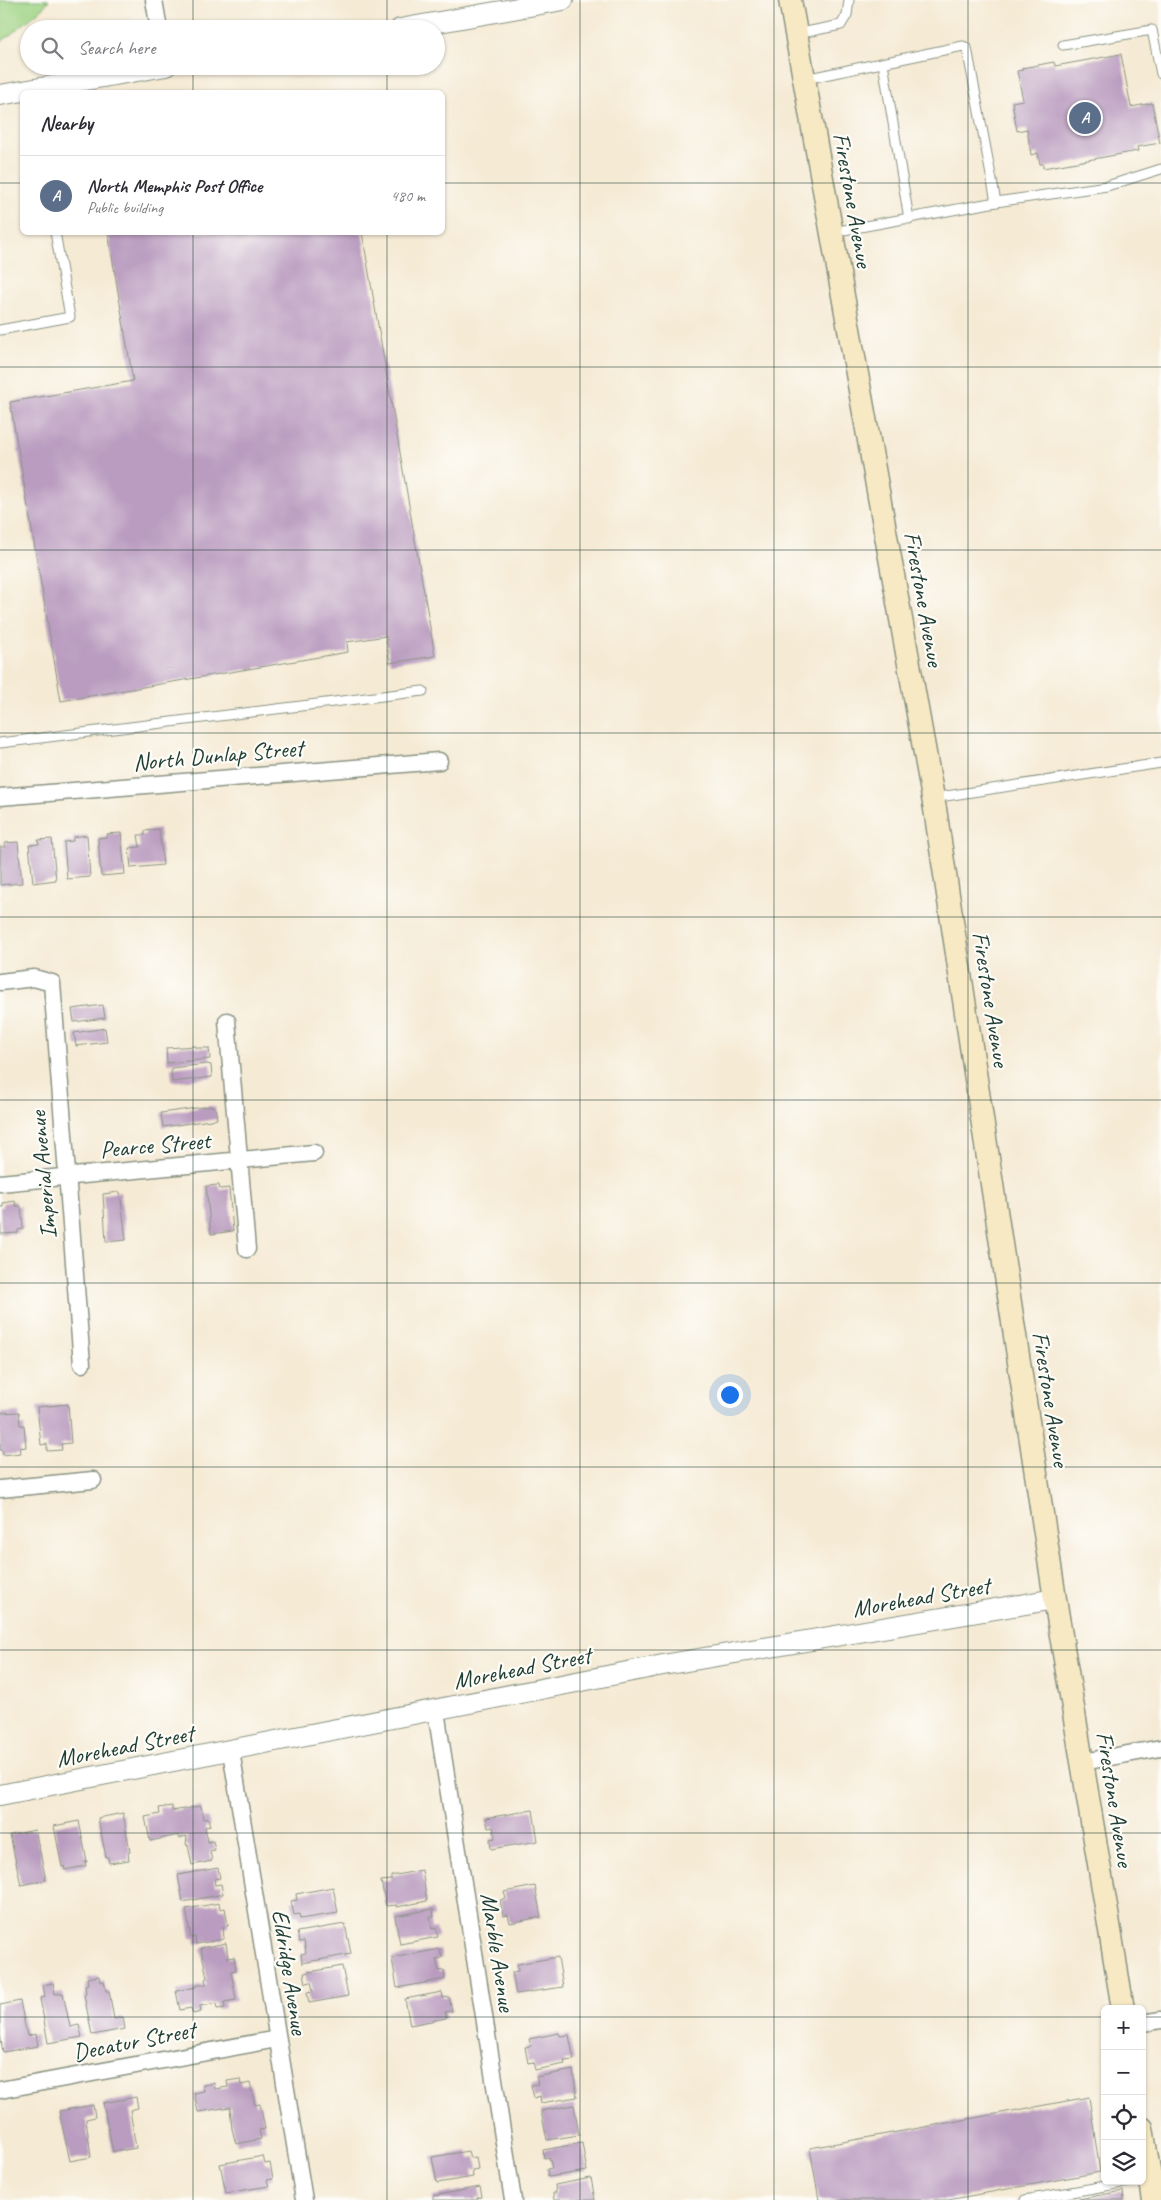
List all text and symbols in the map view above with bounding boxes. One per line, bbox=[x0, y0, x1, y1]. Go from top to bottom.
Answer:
search box bbox=[20, 20, 445, 75]
icon: search bbox=[38, 34, 66, 62]
text: Search here bbox=[78, 36, 155, 60]
pin: A bbox=[1069, 99, 1101, 137]
text: Nearby bbox=[40, 110, 93, 136]
street label: Firestone Avenue bbox=[826, 130, 880, 272]
text: North Memphis Post Office bbox=[87, 174, 262, 198]
text: A bbox=[52, 186, 60, 206]
text: 480 m bbox=[391, 186, 425, 206]
text: Public building bbox=[87, 198, 163, 218]
street label: Firestone Avenue bbox=[897, 529, 951, 671]
street label: North Dunlap Street bbox=[132, 732, 307, 777]
street label: Firestone Avenue bbox=[966, 929, 1017, 1071]
street label: Imperial Avenue bbox=[22, 1108, 64, 1240]
street label: Pearce Street bbox=[99, 1125, 213, 1165]
street label: Firestone Avenue bbox=[1026, 1329, 1077, 1471]
your location bbox=[717, 1382, 743, 1408]
street label: Morehead Street bbox=[850, 1570, 995, 1624]
street label: Morehead Street bbox=[451, 1639, 596, 1696]
street label: Morehead Street bbox=[54, 1717, 199, 1774]
street label: Firestone Avenue bbox=[1090, 1729, 1141, 1871]
street label: Marble Avenue bbox=[474, 1891, 523, 2016]
street label: Eldridge Avenue bbox=[265, 1907, 315, 2039]
map controls bbox=[1101, 2005, 1146, 2185]
button: + bbox=[1101, 2005, 1146, 2050]
street label: Decatur Street bbox=[70, 2014, 201, 2068]
button: − bbox=[1101, 2050, 1146, 2095]
button: locate bbox=[1101, 2095, 1146, 2140]
button: layers bbox=[1101, 2140, 1146, 2185]

